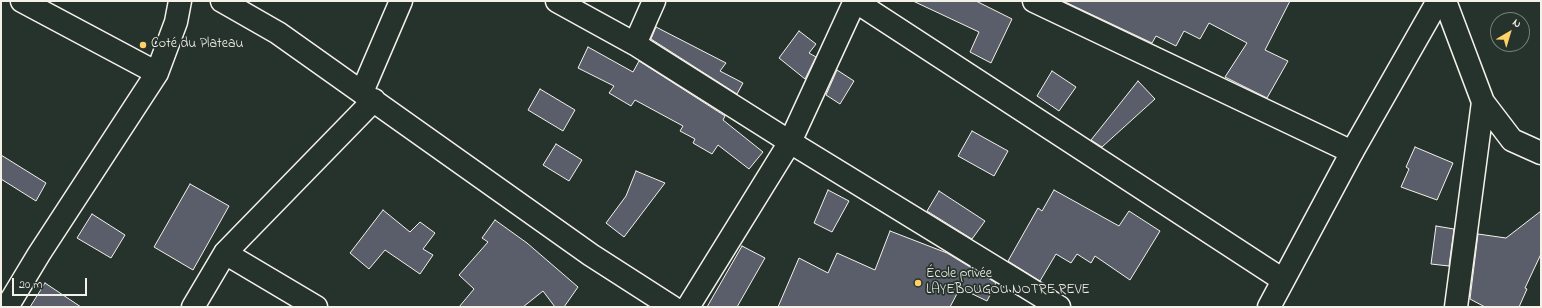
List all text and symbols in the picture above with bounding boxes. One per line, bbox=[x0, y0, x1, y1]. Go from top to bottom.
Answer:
north arrow bbox=[1490, 12, 1530, 52]
text: N bbox=[1509, 15, 1525, 32]
place label: Coté du Plateau bbox=[151, 37, 243, 53]
marker: Coté du Plateau bbox=[138, 40, 148, 50]
place label: École privée LAYEBOUGOU NOTRE REVE bbox=[926, 267, 1090, 300]
scale bar bbox=[14, 270, 89, 296]
text: 20 m bbox=[19, 276, 42, 294]
marker: École privée LAYEBOUGOU NOTRE REVE bbox=[913, 278, 923, 288]

